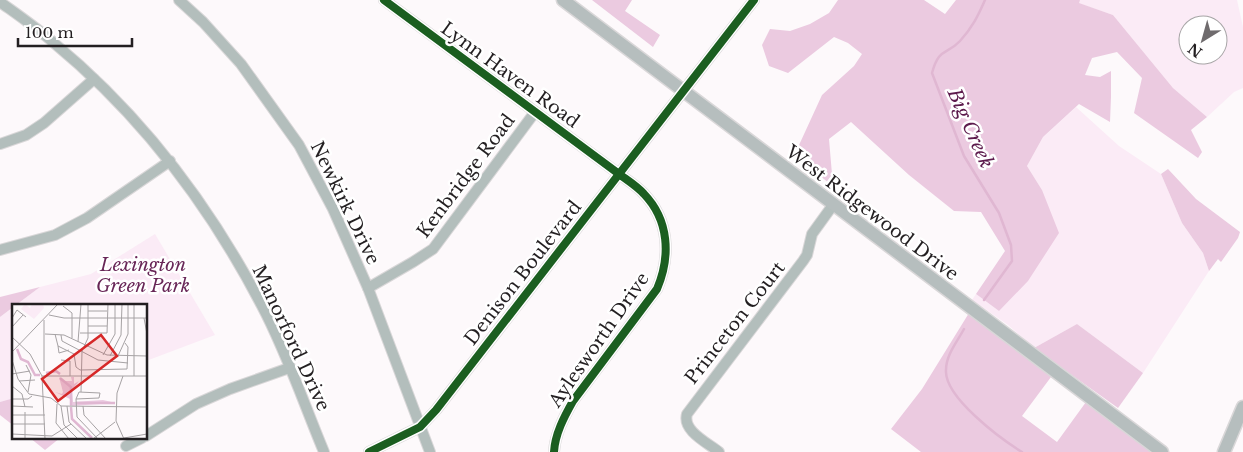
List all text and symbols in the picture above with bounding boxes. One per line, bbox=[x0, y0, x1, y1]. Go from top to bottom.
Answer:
scale bar bbox=[18, 15, 131, 47]
north arrow bbox=[1178, 15, 1228, 65]
street label: Lynn Haven Road bbox=[436, 17, 584, 133]
text: 100 m bbox=[25, 23, 74, 42]
text: N bbox=[1185, 39, 1206, 62]
water label: Big Creek bbox=[942, 84, 998, 172]
street label: Kenbridge Road bbox=[412, 110, 520, 242]
street label: Newkirk Drive bbox=[306, 138, 384, 268]
street label: West Ridgewood Drive bbox=[780, 140, 963, 285]
street label: Denison Boulevard bbox=[460, 196, 586, 350]
park label: Lexington Green Park bbox=[96, 254, 190, 297]
street label: Princeton Court bbox=[680, 257, 790, 389]
street label: Manorford Drive bbox=[248, 262, 334, 414]
street label: Aylesworth Drive bbox=[544, 268, 654, 412]
inset map bbox=[12, 304, 148, 440]

